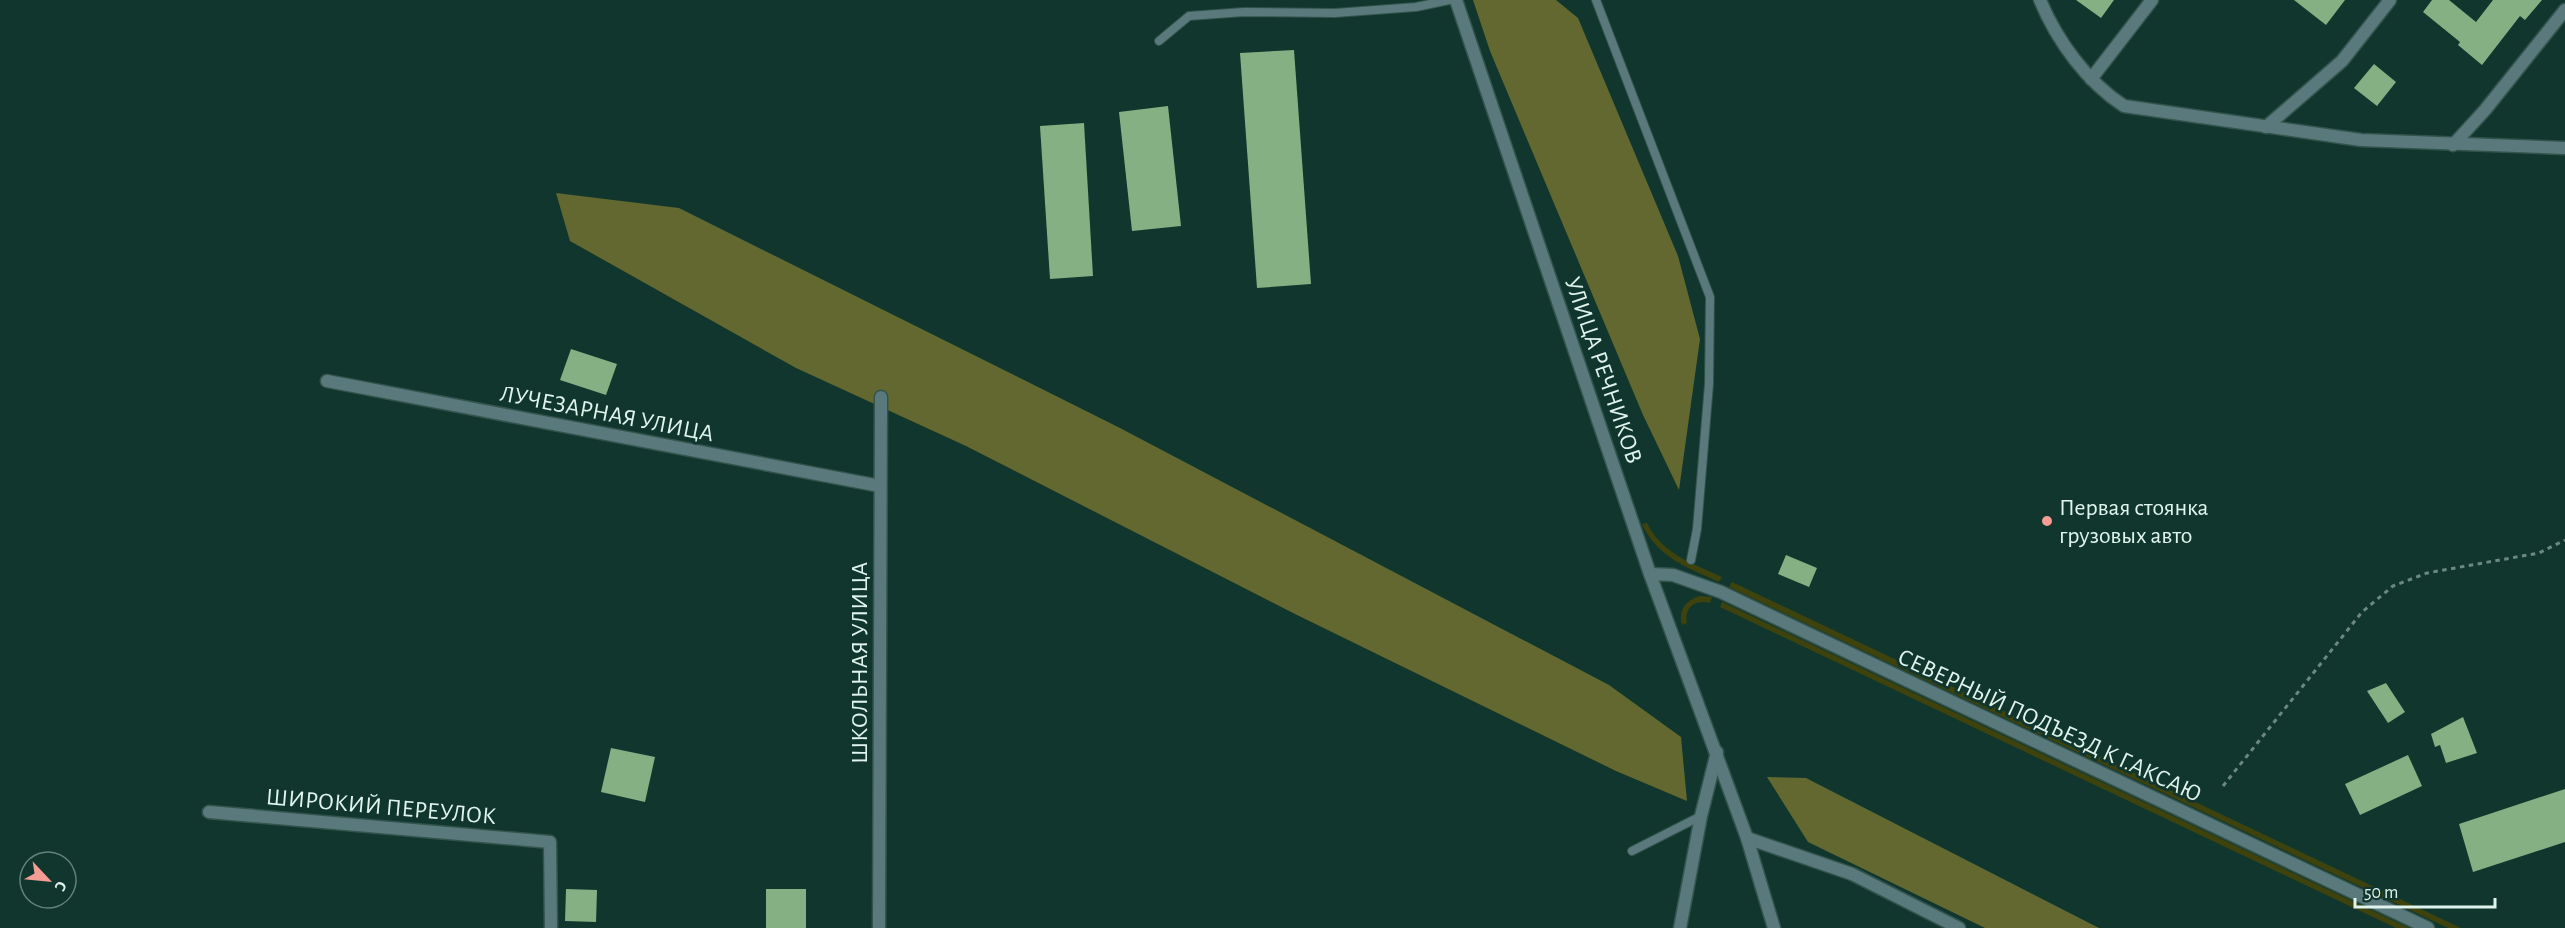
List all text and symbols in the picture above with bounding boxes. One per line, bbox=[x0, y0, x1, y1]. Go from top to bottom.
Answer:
street label: УЛИЦА РЕЧНИКОВ bbox=[1560, 274, 1646, 467]
street label: ЛУЧЕЗАРНАЯ УЛИЦА bbox=[498, 381, 716, 446]
place label: Первая стоянка грузовых авто bbox=[2059, 496, 2209, 548]
marker: Первая стоянка грузовых авто bbox=[2040, 514, 2054, 528]
street label: ШКОЛЬНАЯ УЛИЦА bbox=[848, 562, 872, 764]
street label: СЕВЕРНЫЙ ПОДЪЕЗД К Г.АКСАЮ bbox=[1894, 645, 2205, 807]
street label: ШИРОКИЙ ПЕРЕУЛОК bbox=[265, 785, 497, 829]
north arrow bbox=[18, 850, 78, 910]
scale bar bbox=[2355, 871, 2494, 909]
text: С bbox=[51, 879, 70, 894]
text: 50 m bbox=[2364, 884, 2398, 902]

